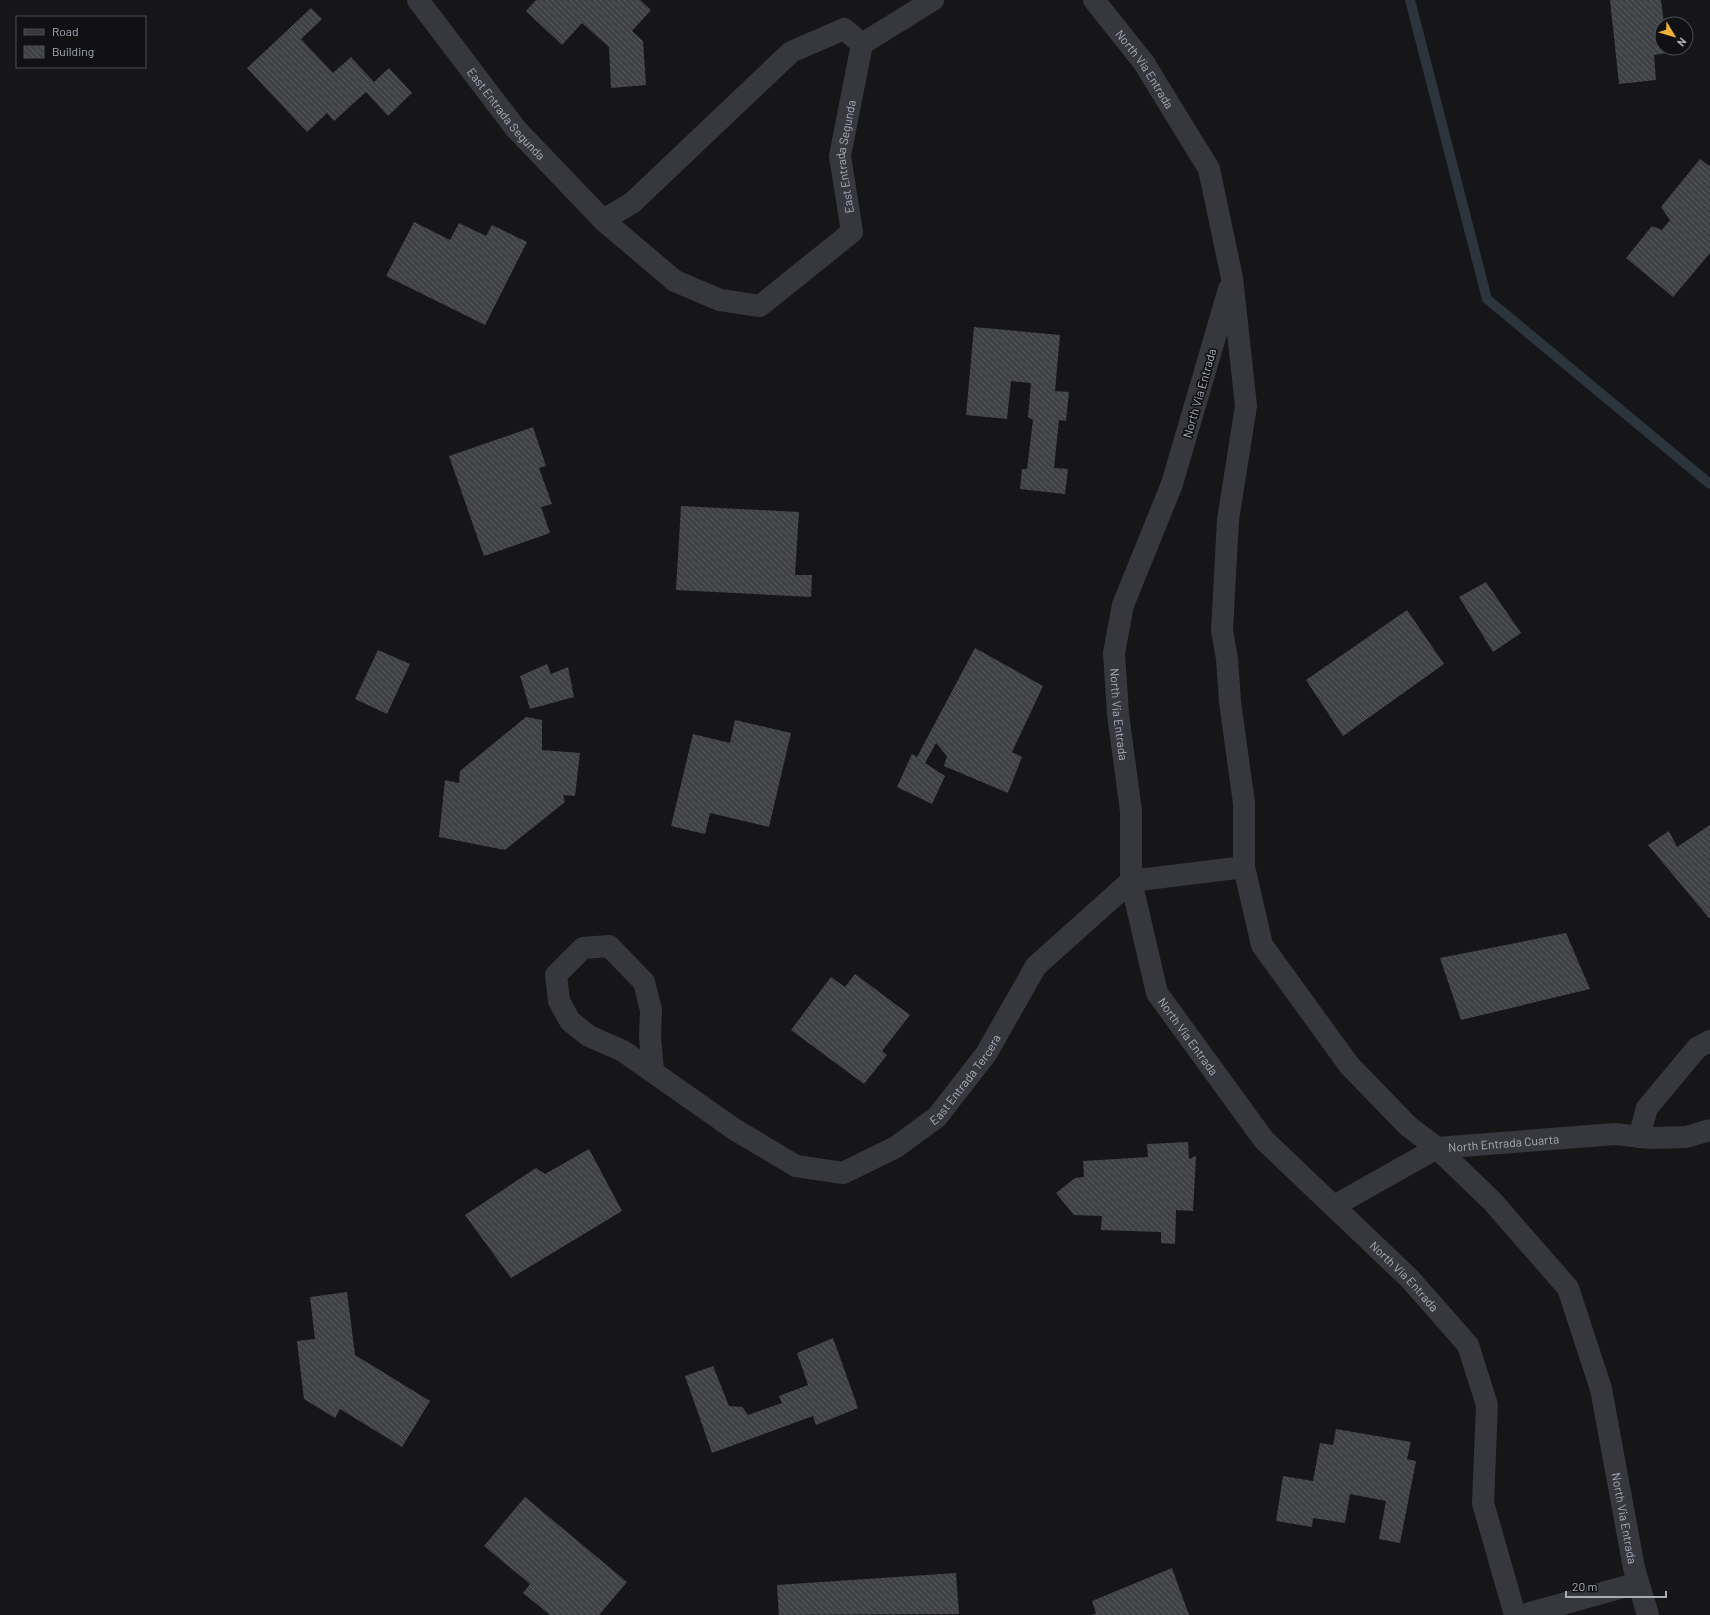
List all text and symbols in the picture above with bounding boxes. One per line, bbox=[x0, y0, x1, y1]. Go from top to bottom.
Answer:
legend bbox=[16, 16, 146, 68]
north arrow bbox=[1654, 16, 1694, 56]
text: Road bbox=[52, 24, 79, 38]
street label: North Via Entrada bbox=[1113, 27, 1177, 111]
text: N bbox=[1675, 36, 1690, 49]
text: Building bbox=[52, 44, 94, 58]
street label: East Entrada Segunda bbox=[465, 65, 548, 162]
street label: East Entrada Segunda bbox=[833, 99, 858, 214]
street label: North Via Entrada bbox=[1180, 347, 1218, 439]
street label: North Via Entrada bbox=[1108, 668, 1131, 761]
street label: North Via Entrada bbox=[1156, 995, 1221, 1078]
street label: East Entrada Tercera bbox=[927, 1032, 1003, 1127]
street label: North Entrada Cuarta bbox=[1448, 1131, 1560, 1154]
street label: North Via Entrada bbox=[1367, 1238, 1442, 1314]
street label: North Via Entrada bbox=[1610, 1471, 1640, 1565]
scale bar bbox=[1566, 1573, 1666, 1599]
text: 20 m bbox=[1572, 1579, 1598, 1593]

